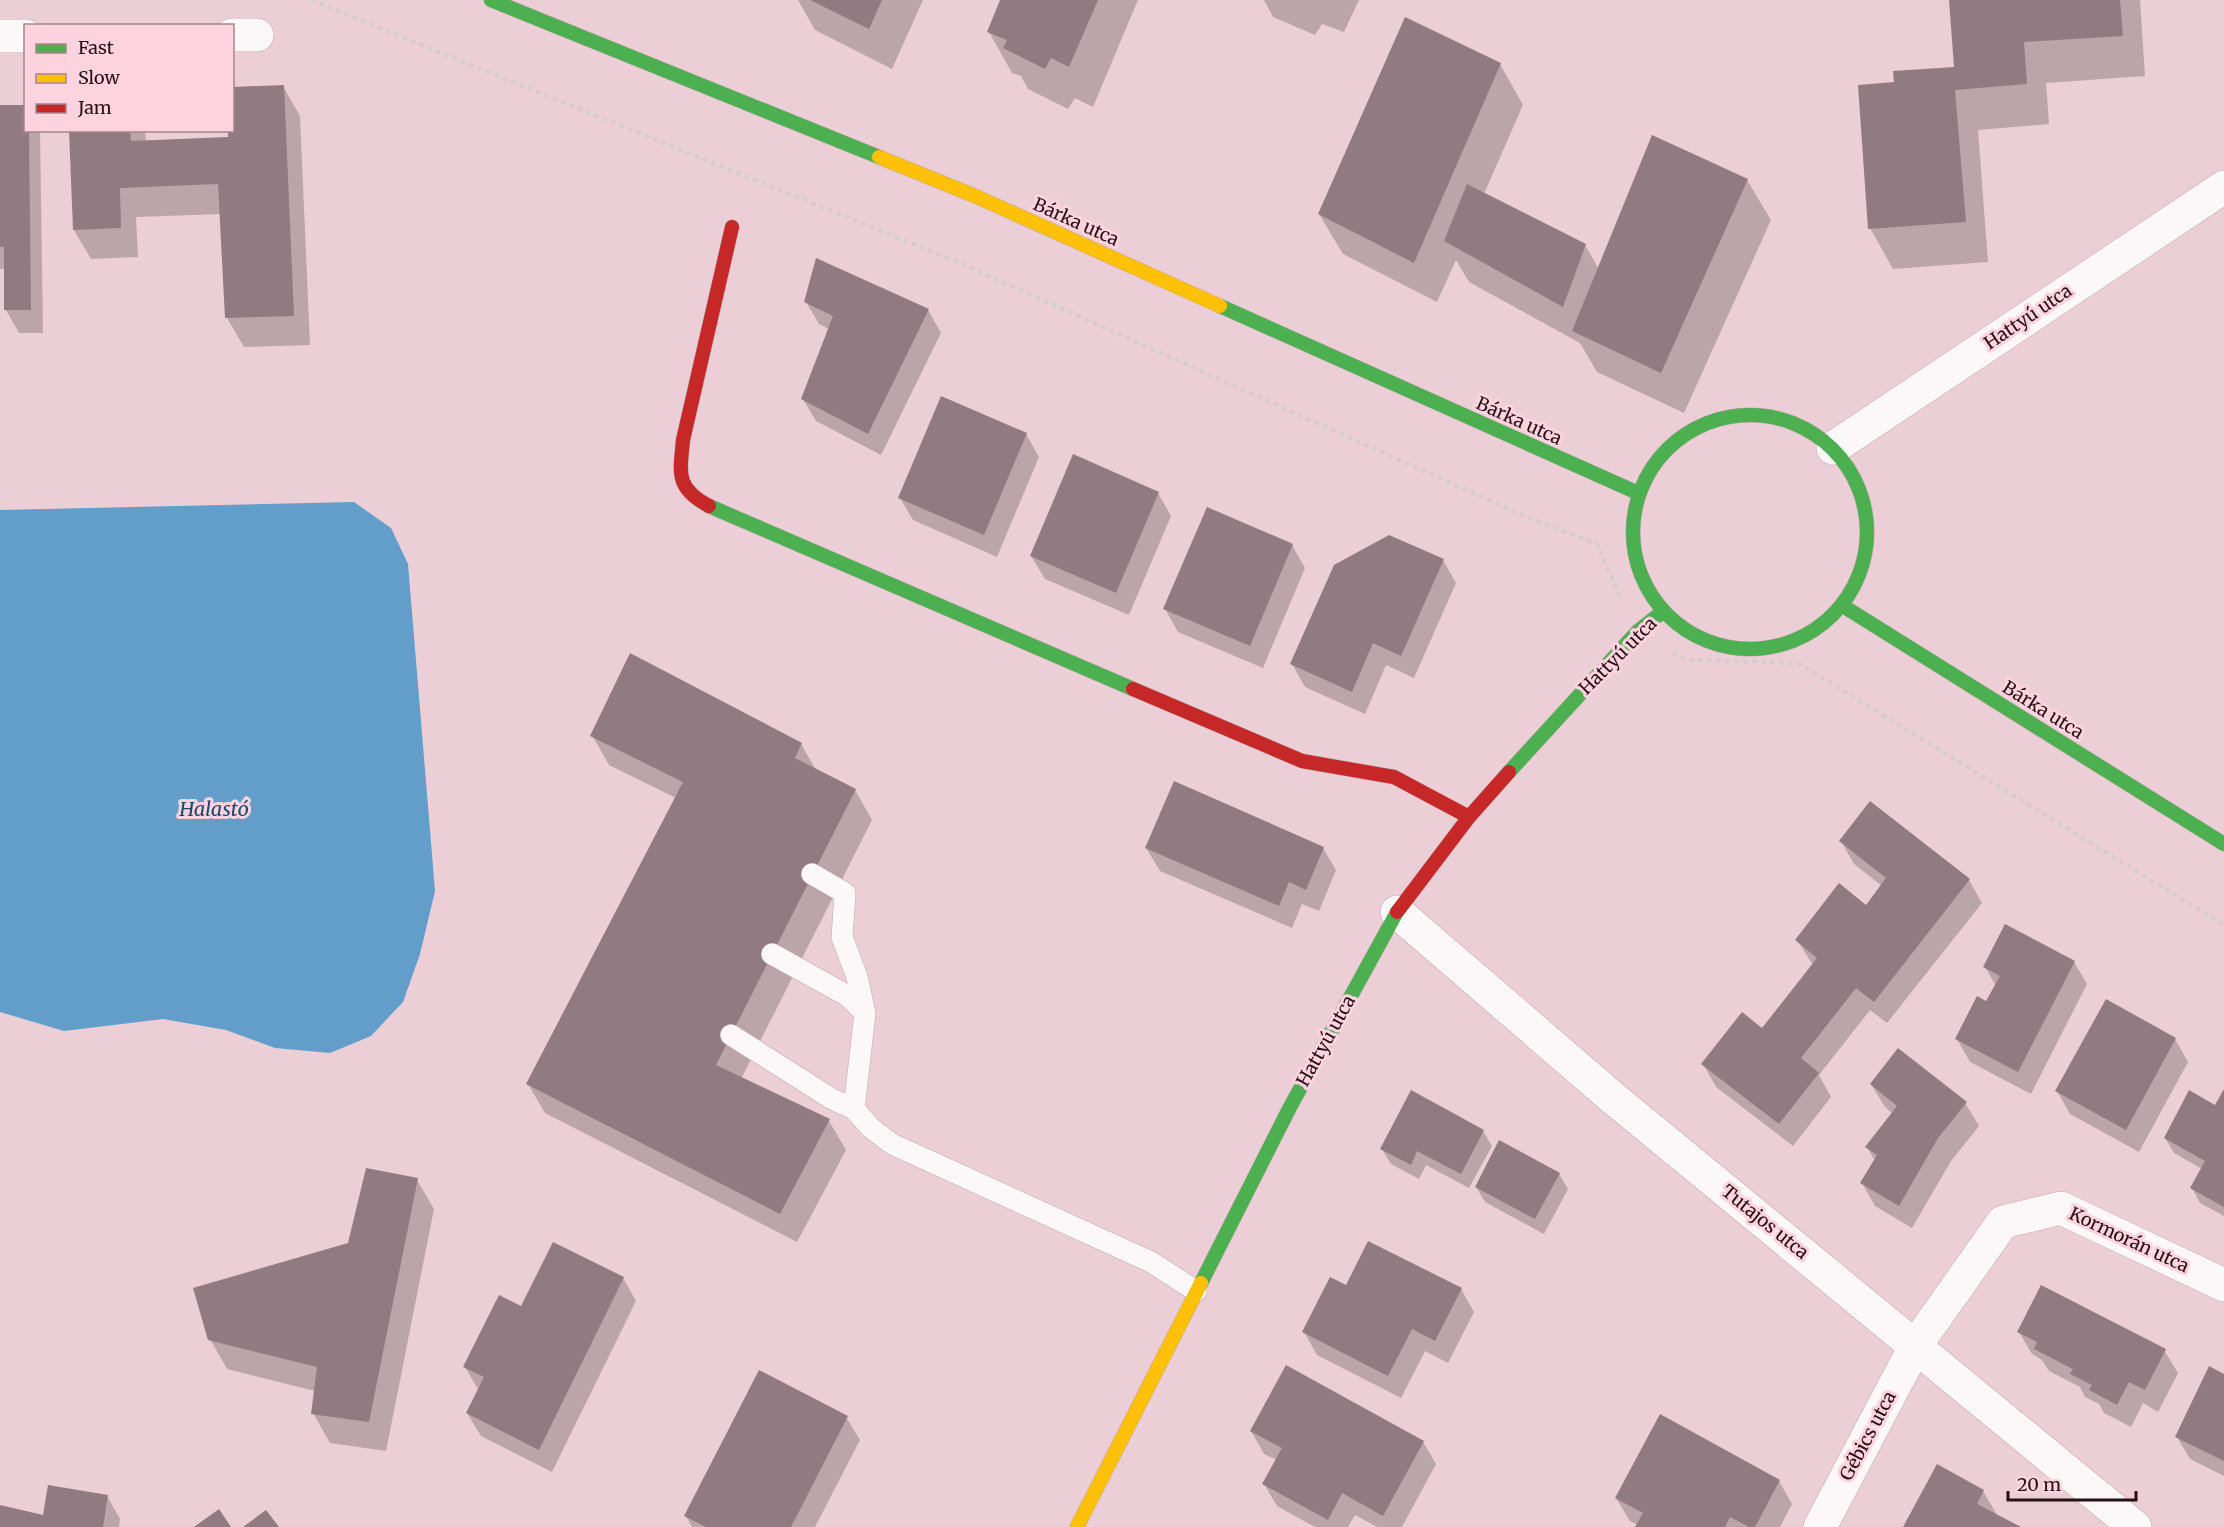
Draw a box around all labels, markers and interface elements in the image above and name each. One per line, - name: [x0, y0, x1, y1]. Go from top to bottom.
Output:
- legend: [24, 24, 234, 132]
- text: Fast: [78, 36, 114, 59]
- text: Slow: [78, 66, 121, 89]
- text: Jam: [77, 96, 112, 119]
- street label: Bárka utca: [1030, 192, 1123, 251]
- street label: Hattyú utca: [1980, 279, 2076, 354]
- street label: Bárka utca: [1473, 391, 1566, 450]
- street label: Hattyú utca: [1574, 612, 1662, 699]
- street label: Bárka utca: [1998, 676, 2089, 744]
- water label: Halastó: [178, 796, 249, 821]
- street label: Hattyú utca: [1291, 991, 1360, 1090]
- street label: Tutajos utca: [1717, 1179, 1814, 1264]
- street label: Kormorán utca: [2066, 1202, 2193, 1277]
- street label: Gébics utca: [1834, 1387, 1901, 1484]
- scale bar: [2008, 1464, 2136, 1502]
- text: 20 m: [2017, 1473, 2061, 1496]

